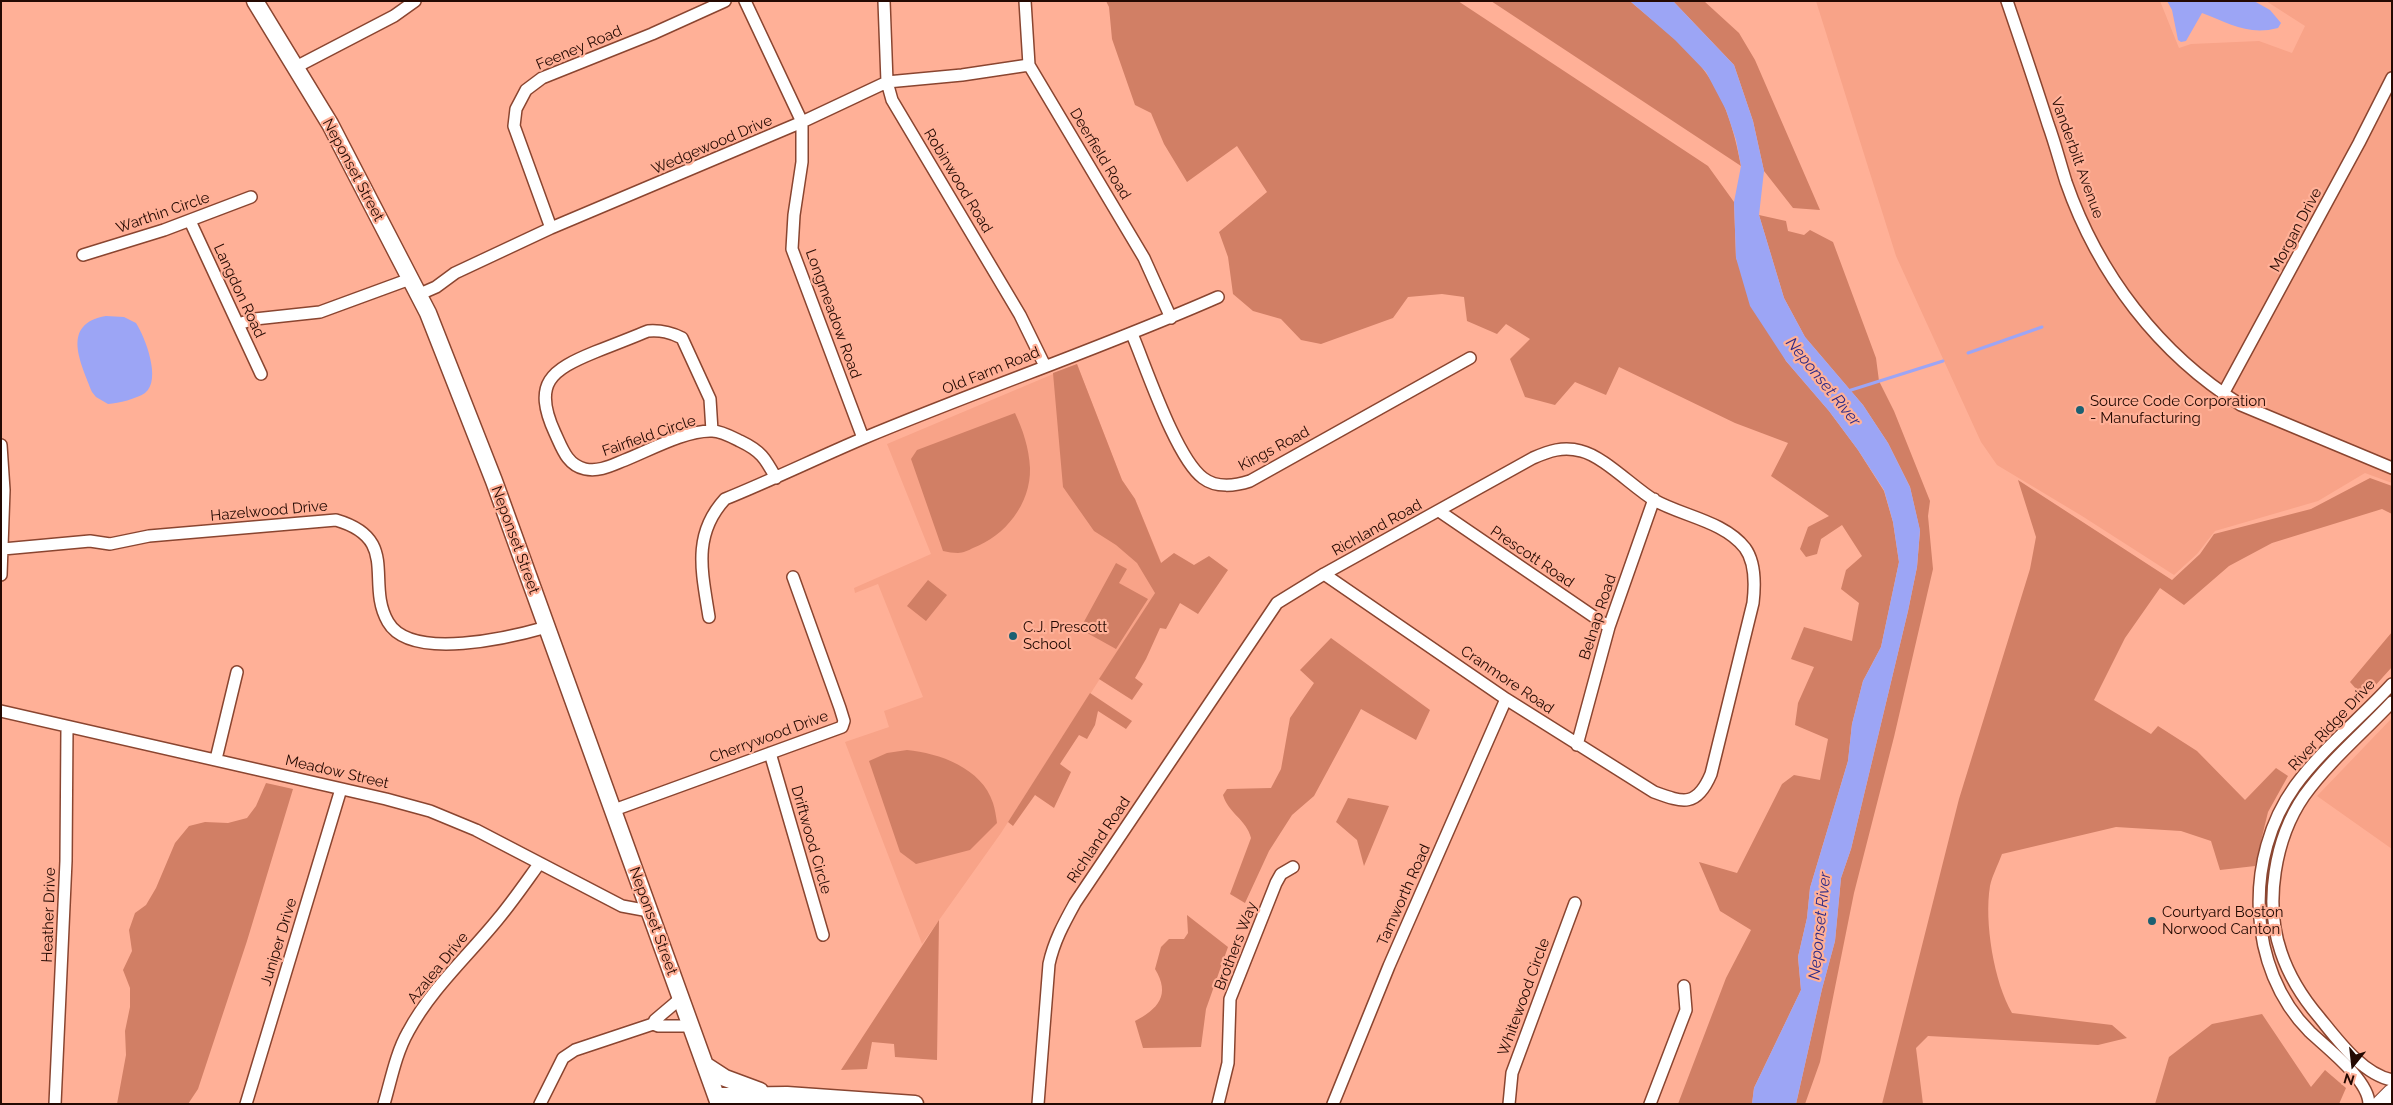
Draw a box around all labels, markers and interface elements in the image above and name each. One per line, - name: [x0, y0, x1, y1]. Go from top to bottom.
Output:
- street label: Feeney Road: [533, 22, 625, 74]
- street label: Vanderbilt Avenue: [2047, 95, 2107, 221]
- street label: Deerfield Road: [1066, 105, 1134, 203]
- street label: Wedgewood Drive: [649, 111, 775, 179]
- street label: Neponset Street: [318, 116, 388, 224]
- street label: Robinwood Road: [920, 126, 996, 236]
- street label: Morgan Drive: [2266, 185, 2326, 275]
- street label: Warthin Circle: [114, 189, 212, 237]
- street label: Langdon Road: [209, 241, 269, 341]
- street label: Longmeadow Road: [801, 247, 865, 381]
- water label: Neponset River: [1782, 334, 1864, 430]
- street label: Old Farm Road: [940, 343, 1042, 399]
- place label: Source Code Corporation - Manufacturing: [2090, 392, 2266, 427]
- marker: Source Code Corporation - Manufacturing: [2074, 404, 2086, 416]
- street label: Fairfield Circle: [600, 412, 698, 460]
- street label: Kings Road: [1235, 423, 1313, 475]
- street label: Neponset Street: [487, 484, 543, 596]
- street label: Richland Road: [1329, 496, 1425, 560]
- street label: Hazelwood Drive: [210, 497, 328, 525]
- street label: Prescott Road: [1487, 522, 1577, 592]
- street label: Belnap Road: [1576, 572, 1620, 662]
- place label: C.J. Prescott School: [1023, 618, 1107, 653]
- marker: C.J. Prescott School: [1007, 630, 1019, 642]
- street label: Cranmore Road: [1457, 642, 1557, 718]
- street label: River Ridge Drive: [2285, 675, 2379, 775]
- street label: Cherrywood Drive: [707, 707, 831, 767]
- street label: Meadow Street: [284, 751, 390, 793]
- street label: Driftwood Circle: [787, 784, 835, 896]
- street label: Richland Road: [1064, 793, 1134, 887]
- street label: Tamworth Road: [1374, 842, 1434, 948]
- street label: Neponset Street: [625, 865, 681, 977]
- street label: Heather Drive: [38, 867, 60, 963]
- water label: Neponset River: [1805, 871, 1835, 981]
- street label: Juniper Drive: [257, 896, 301, 988]
- street label: Brothers Way: [1211, 899, 1261, 993]
- place label: Courtyard Boston Norwood Canton: [2162, 903, 2283, 938]
- marker: Courtyard Boston Norwood Canton: [2146, 915, 2158, 927]
- street label: Azalea Drive: [404, 929, 472, 1007]
- street label: Whitewood Circle: [1494, 936, 1554, 1058]
- north arrow: [2328, 1040, 2378, 1090]
- text: N: [2342, 1070, 2356, 1089]

